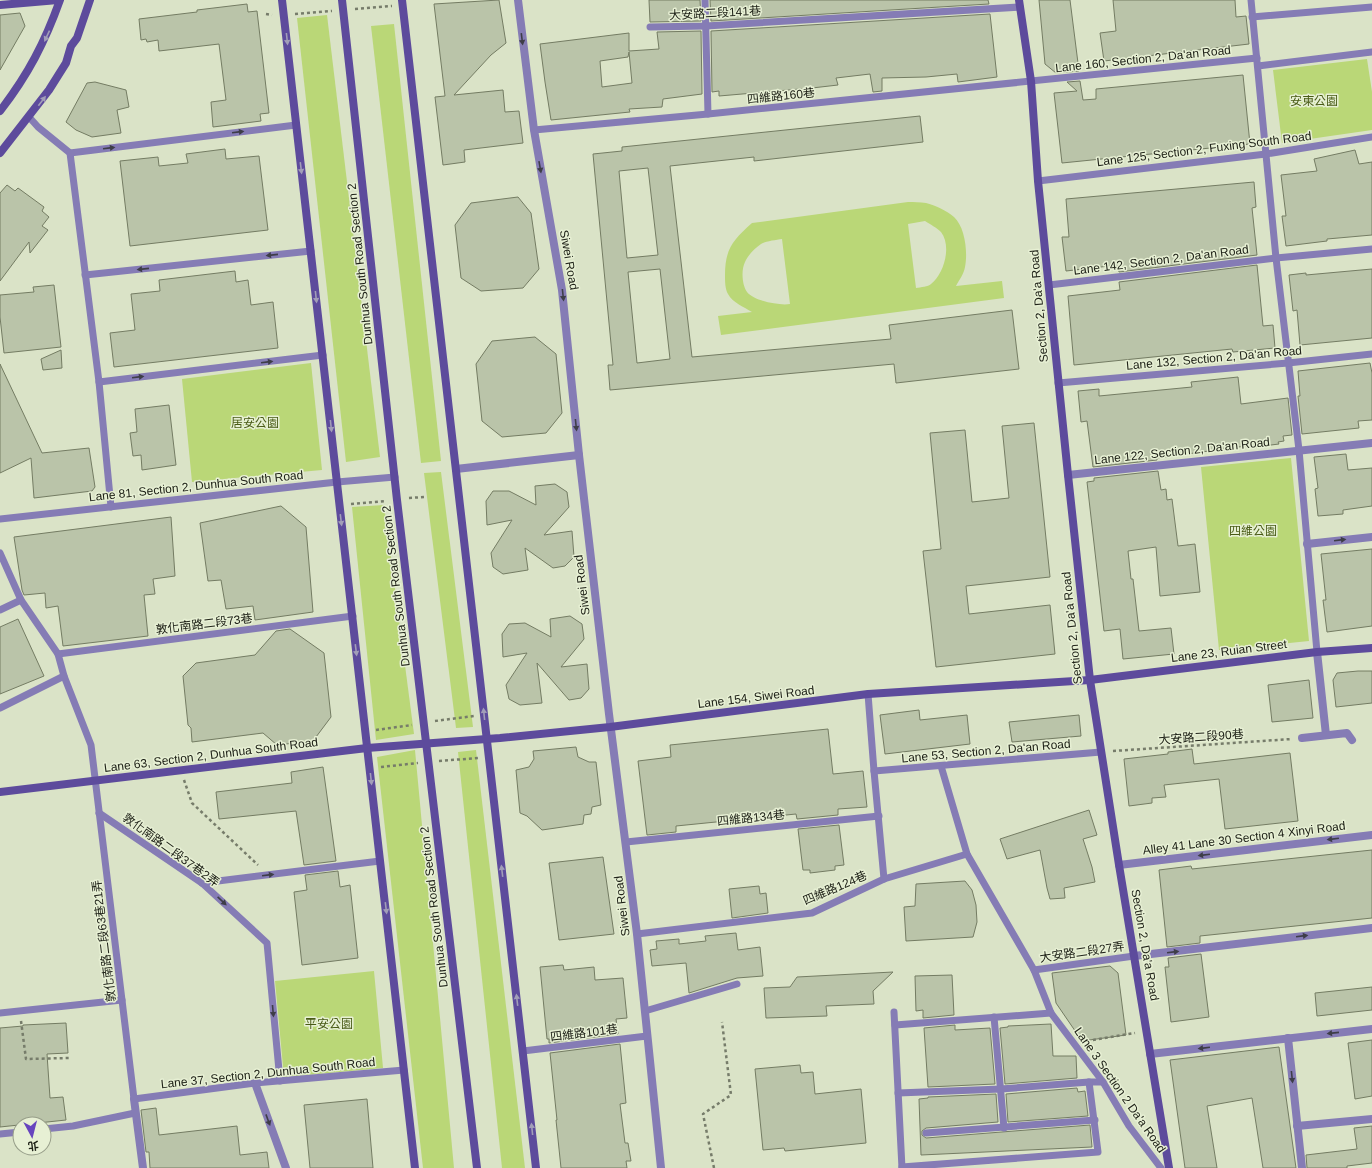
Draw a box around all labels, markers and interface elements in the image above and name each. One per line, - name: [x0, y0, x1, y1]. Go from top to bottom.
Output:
- street label: 大安路二段141巷: [669, 4, 761, 22]
- one-way arrow: [43, 31, 50, 42]
- one-way arrow: [283, 33, 290, 45]
- one-way arrow: [519, 33, 525, 45]
- street label: Lane 160, Section 2, Da'an Road: [1055, 43, 1231, 75]
- street label: 四維路160巷: [746, 85, 816, 107]
- park label: 安東公園: [1290, 94, 1338, 108]
- one-way arrow: [37, 95, 46, 106]
- one-way arrow: [232, 129, 244, 135]
- street label: Lane 125, Section 2, Fuxing South Road: [1096, 129, 1312, 169]
- one-way arrow: [103, 145, 115, 151]
- one-way arrow: [538, 161, 544, 174]
- one-way arrow: [298, 162, 305, 174]
- street label: Dunhua South Road Section 2: [345, 182, 375, 345]
- street label: Siwei Road: [557, 229, 581, 291]
- street label: Lane 142, Section 2, Da'an Road: [1073, 242, 1249, 278]
- street label: Section 2, Da'a Road: [1027, 249, 1051, 363]
- one-way arrow: [266, 252, 278, 258]
- one-way arrow: [137, 266, 149, 272]
- one-way arrow: [559, 289, 566, 302]
- one-way arrow: [313, 291, 319, 303]
- street label: Lane 132, Section 2, Da'an Road: [1126, 343, 1302, 373]
- one-way arrow: [261, 359, 273, 365]
- one-way arrow: [132, 374, 144, 380]
- park label: 居安公園: [231, 416, 279, 430]
- one-way arrow: [572, 419, 579, 431]
- one-way arrow: [328, 420, 334, 432]
- street label: Lane 122, Section 2, Da'an Road: [1094, 435, 1270, 467]
- street label: Lane 81, Section 2, Dunhua South Road: [88, 468, 304, 504]
- street label: Dunhua South Road Section 2: [379, 504, 413, 667]
- one-way arrow: [338, 514, 344, 527]
- park label: 四維公園: [1229, 524, 1277, 538]
- one-way arrow: [1334, 537, 1346, 544]
- street label: Siwei Road: [571, 554, 593, 616]
- street label: Section 2, Da'a Road: [1059, 571, 1085, 685]
- street label: 敦化南路二段73巷: [155, 611, 253, 637]
- street label: Lane 23, Ruian Street: [1170, 637, 1288, 665]
- one-way arrow: [353, 643, 360, 656]
- street label: Lane 154, Siwei Road: [697, 683, 815, 711]
- one-way arrow: [481, 708, 487, 720]
- street label: 大安路二段90巷: [1158, 727, 1244, 747]
- street label: Lane 63, Section 2, Dunhua South Road: [103, 735, 319, 775]
- street label: Lane 53, Section 2, Da'an Road: [901, 737, 1071, 765]
- one-way arrow: [368, 773, 374, 785]
- street label: 四維路134巷: [716, 807, 786, 829]
- street label: 敦化南路二段37巷2弄: [120, 810, 222, 890]
- street label: Alley 41 Lane 30 Section 4 Xinyi Road: [1142, 819, 1346, 857]
- street label: Dunhua South Road Section 2: [417, 825, 451, 988]
- one-way arrow: [1327, 836, 1339, 842]
- one-way arrow: [1198, 852, 1210, 858]
- one-way arrow: [499, 865, 505, 877]
- street label: 四維路124巷: [801, 868, 869, 908]
- one-way arrow: [262, 872, 274, 878]
- street label: Siwei Road: [611, 875, 633, 937]
- street label: 敦化南路二段63巷21弄: [90, 879, 118, 1003]
- street label: Section 2, Da'a Road: [1128, 888, 1162, 1002]
- one-way arrow: [217, 897, 227, 906]
- one-way arrow: [383, 902, 389, 914]
- one-way arrow: [1296, 933, 1308, 939]
- street label: 大安路二段27弄: [1039, 939, 1125, 965]
- one-way arrow: [1167, 949, 1179, 955]
- one-way arrow: [514, 994, 520, 1006]
- one-way arrow: [270, 1005, 277, 1017]
- park label: 平安公園: [305, 1017, 353, 1031]
- street label: 四維路101巷: [549, 1022, 619, 1044]
- street label: Lane 3 Section 2 Da'a Road: [1071, 1025, 1169, 1155]
- one-way arrow: [1327, 1030, 1339, 1036]
- one-way arrow: [1198, 1045, 1210, 1051]
- street label: Lane 37, Section 2, Dunhua South Road: [160, 1055, 376, 1091]
- one-way arrow: [1289, 1071, 1295, 1083]
- one-way arrow: [265, 1114, 271, 1126]
- north arrow: [12, 1116, 52, 1156]
- one-way arrow: [528, 1123, 535, 1135]
- text: 北: [27, 1139, 39, 1153]

